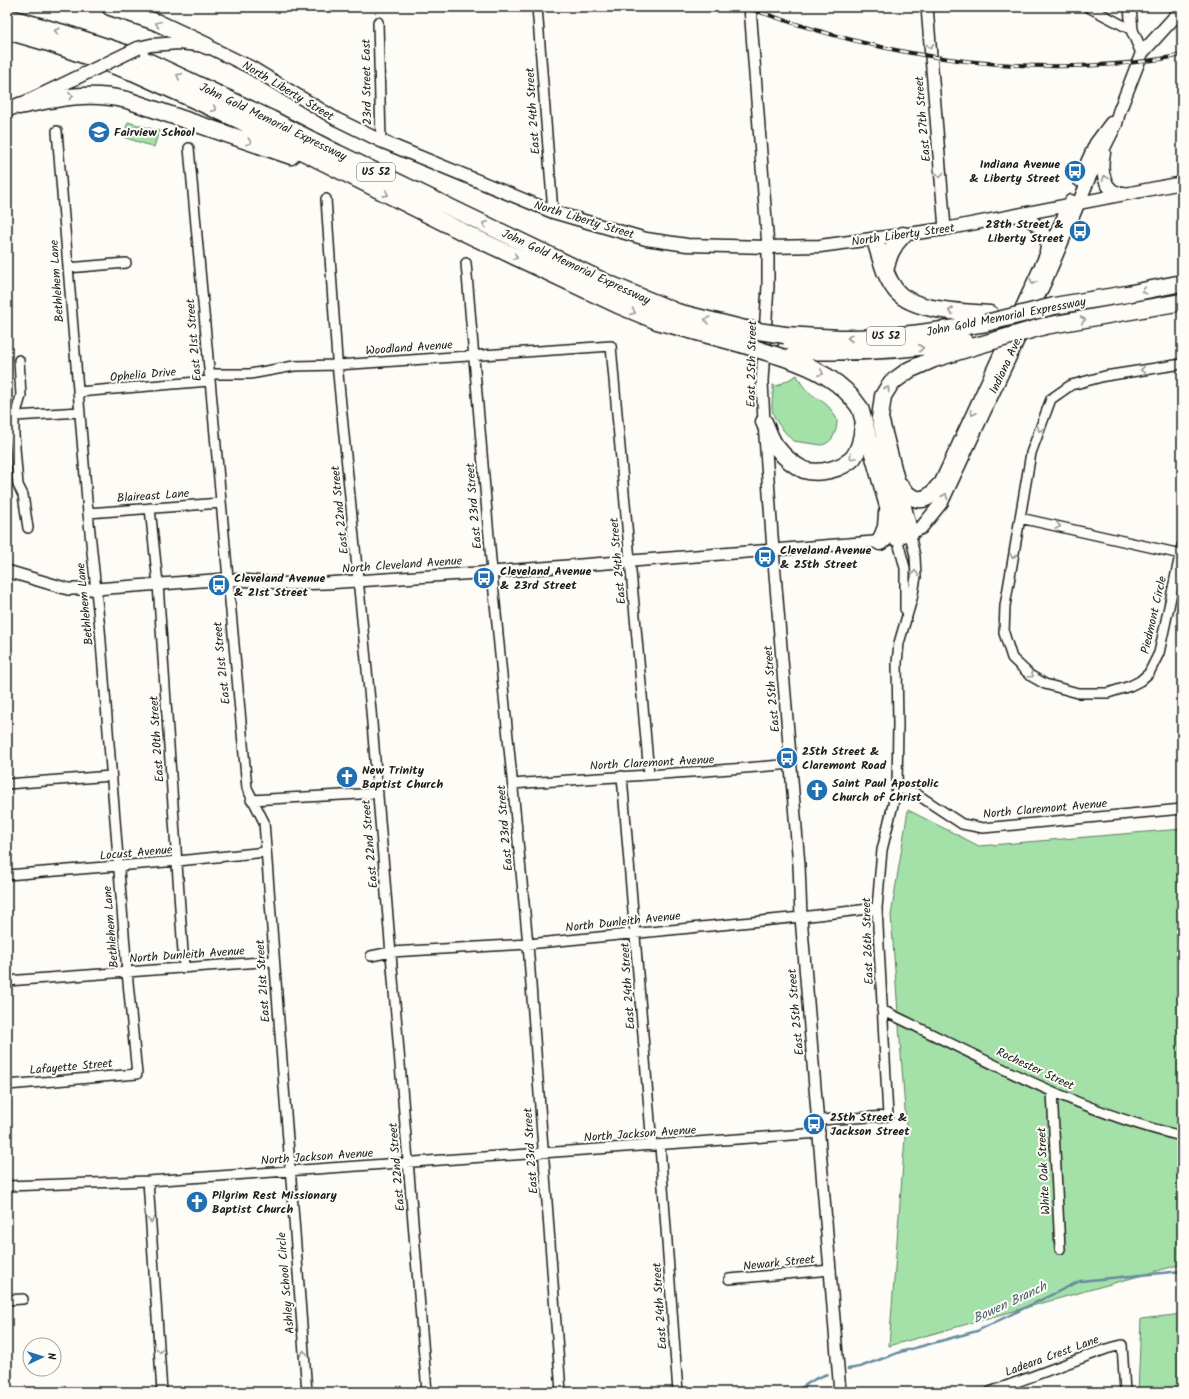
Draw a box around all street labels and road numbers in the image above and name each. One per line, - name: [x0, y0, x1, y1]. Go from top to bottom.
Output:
- street label: 23rd Street East: [357, 38, 377, 125]
- street label: North Liberty Street: [239, 56, 338, 126]
- street label: East 24th Street: [520, 67, 546, 155]
- street label: East 27th Street: [910, 75, 936, 163]
- street label: John Gold Memorial Expressway: [196, 78, 350, 166]
- road number: US 52: [357, 163, 395, 181]
- street label: North Liberty Street: [531, 196, 637, 244]
- street label: North Liberty Street: [850, 218, 956, 252]
- street label: John Gold Memorial Expressway: [499, 224, 654, 310]
- street label: Bethlehem Lane: [45, 239, 69, 323]
- street label: John Gold Memorial Expressway: [925, 292, 1088, 342]
- street label: East 21st Street: [181, 298, 207, 382]
- street label: East 25th Street: [742, 320, 762, 408]
- road number: US 52: [867, 327, 905, 345]
- street label: Indiana Ave.: [984, 333, 1028, 397]
- street label: Woodland Avenue: [365, 335, 454, 361]
- street label: Ophelia Drive: [109, 363, 177, 387]
- street label: East 23rd Street: [461, 462, 487, 550]
- street label: East 22nd Street: [326, 465, 354, 555]
- street label: Blaireast Lane: [116, 484, 190, 508]
- street label: East 24th Street: [605, 516, 631, 605]
- street label: North Cleveland Avenue: [341, 551, 463, 579]
- street label: Bethlehem Lane: [71, 561, 99, 646]
- street label: Piedmont Circle: [1136, 574, 1172, 656]
- street label: East 21st Street: [208, 620, 236, 705]
- street label: East 25th Street: [759, 645, 785, 733]
- street label: East 20th Street: [144, 695, 169, 783]
- street label: North Claremont Avenue: [589, 750, 715, 776]
- street label: East 23rd Street: [492, 784, 518, 872]
- street label: North Claremont Avenue: [982, 794, 1109, 824]
- street label: East 22nd Street: [357, 799, 383, 889]
- street label: Locust Avenue: [99, 840, 174, 866]
- street label: Bethlehem Lane: [98, 884, 124, 969]
- street label: East 26th Street: [857, 897, 879, 985]
- street label: North Dunleith Avenue: [564, 906, 682, 937]
- street label: East 21st Street: [251, 939, 275, 1023]
- street label: North Dunleith Avenue: [129, 941, 246, 969]
- street label: East 24th Street: [615, 942, 641, 1030]
- street label: East 25th Street: [783, 968, 809, 1056]
- street label: Rochester Street: [993, 1043, 1077, 1096]
- street label: Lafayette Street: [29, 1054, 114, 1080]
- street label: East 23rd Street: [518, 1107, 543, 1195]
- street label: North Jackson Avenue: [583, 1121, 697, 1147]
- street label: East 22nd Street: [384, 1122, 410, 1212]
- street label: White Oak Street: [1032, 1127, 1056, 1215]
- street label: North Jackson Avenue: [260, 1144, 374, 1170]
- street label: Ashley School Circle: [272, 1231, 300, 1335]
- street label: Newark Street: [742, 1250, 816, 1276]
- street label: East 24th Street: [647, 1262, 673, 1350]
- street label: Ladeara Crest Lane: [1002, 1330, 1102, 1382]

